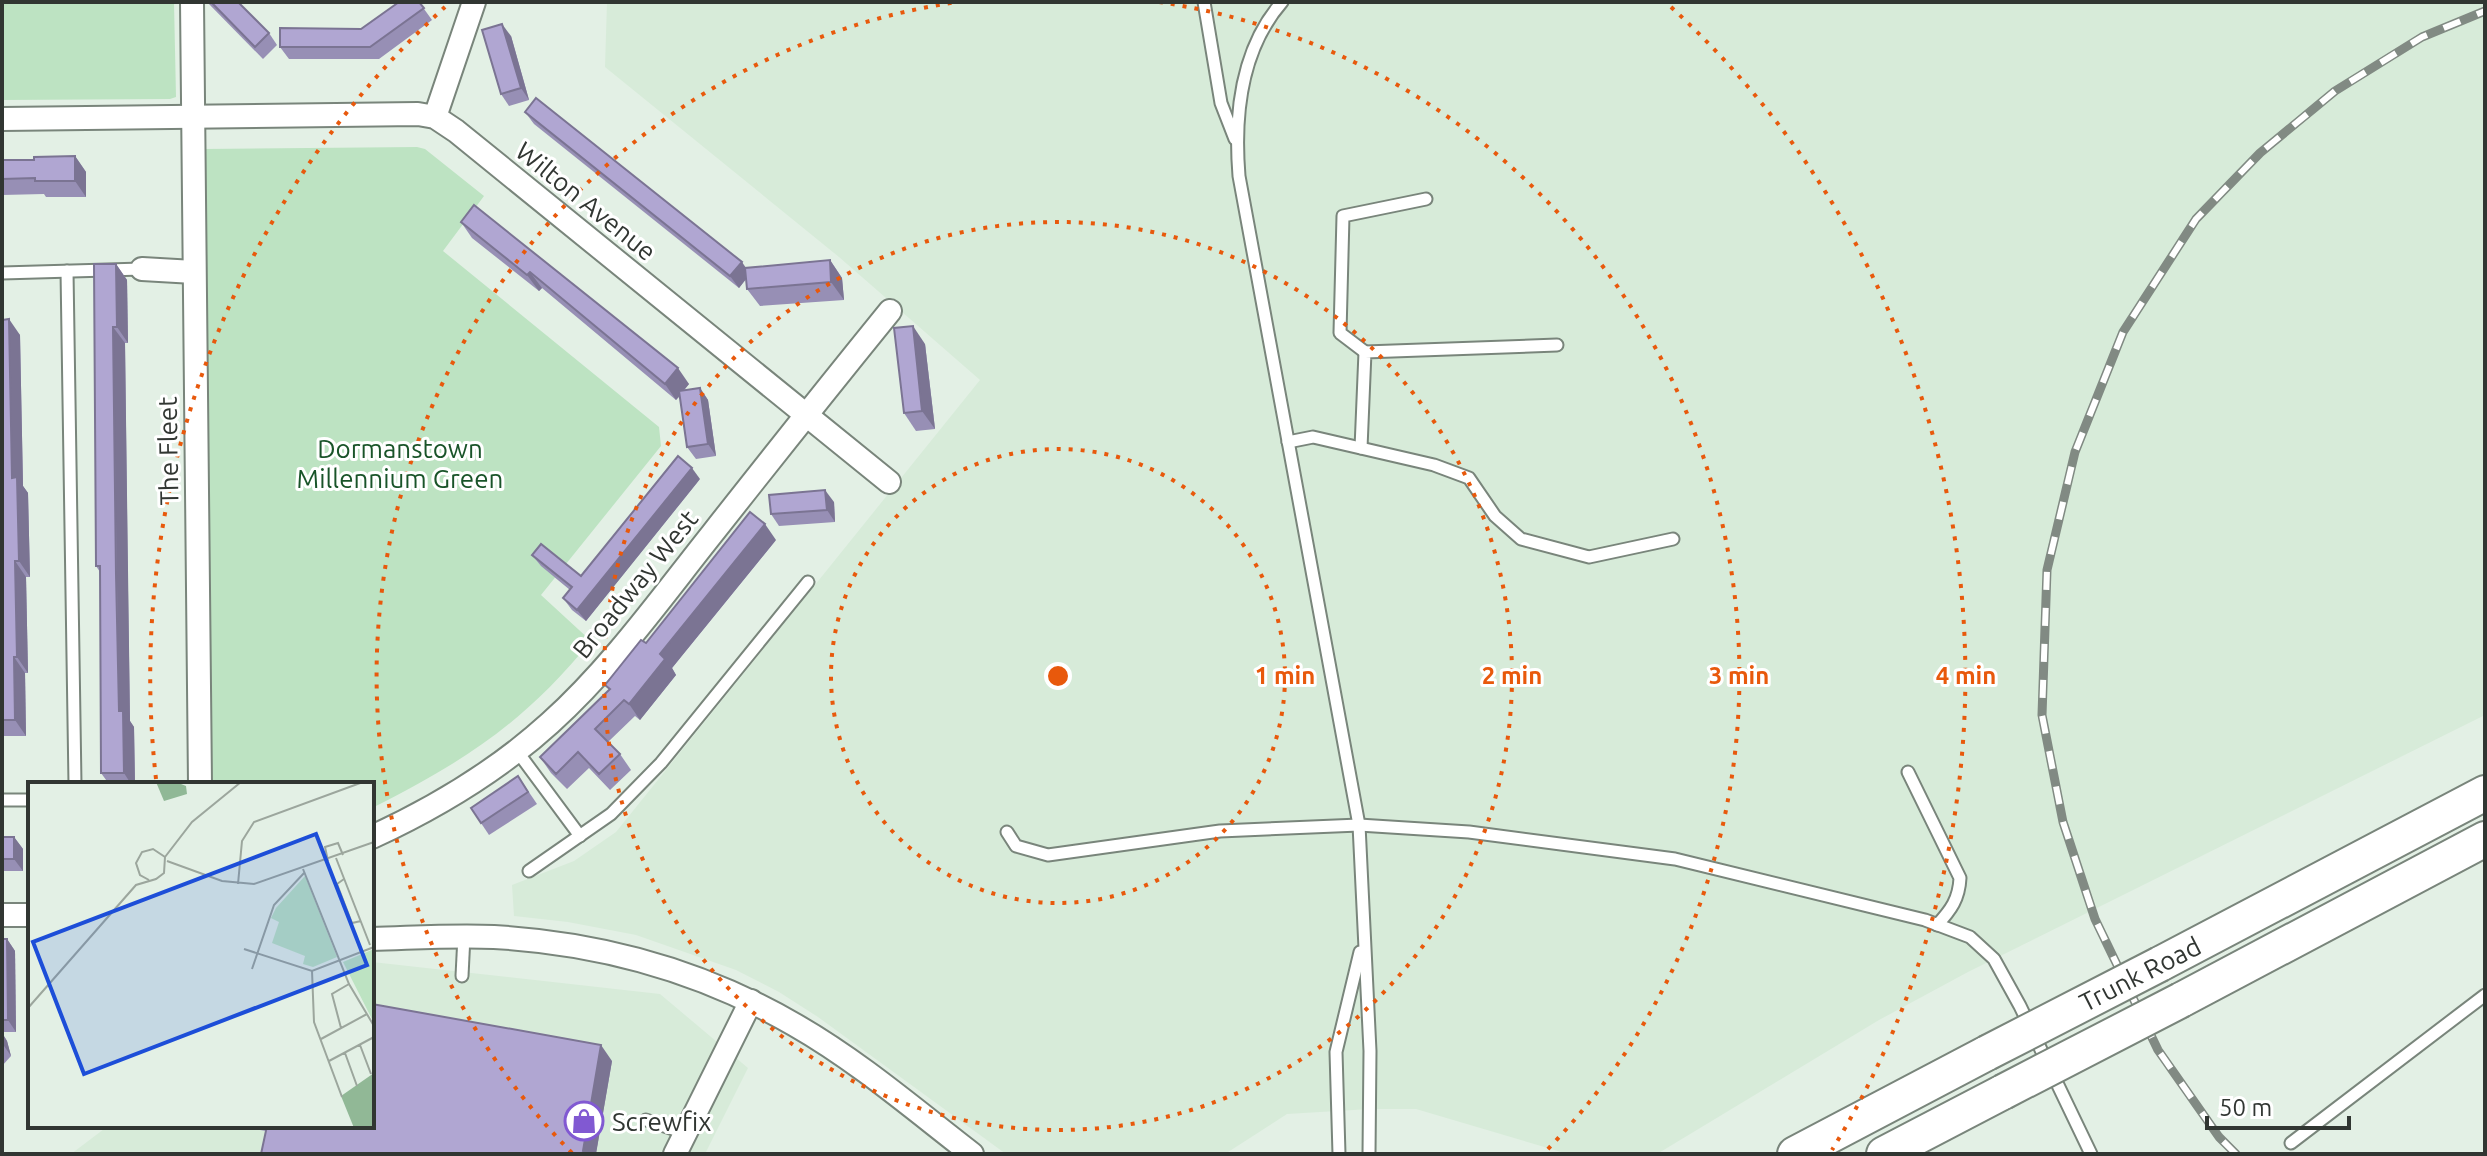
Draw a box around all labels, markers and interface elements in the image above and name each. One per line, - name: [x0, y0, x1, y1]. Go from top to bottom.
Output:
- street label: Wilton Avenue: [510, 136, 662, 266]
- street label: The Fleet: [153, 396, 183, 506]
- park label: Dormanstown Millennium Green: [297, 434, 503, 493]
- street label: Broadway West: [567, 504, 703, 664]
- centre of rings: [1044, 662, 1072, 690]
- text: 1 min: [1255, 662, 1315, 689]
- text: 2 min: [1482, 662, 1542, 689]
- text: 3 min: [1709, 662, 1769, 689]
- text: 4 min: [1936, 662, 1996, 689]
- inset map: [28, 782, 374, 1128]
- street label: Trunk Road: [2075, 931, 2205, 1017]
- scale bar: [2207, 1080, 2349, 1130]
- text: 50 m: [2219, 1094, 2272, 1121]
- shop icon: Screwfix: [563, 1100, 605, 1142]
- place label: Screwfix: [612, 1107, 711, 1136]

